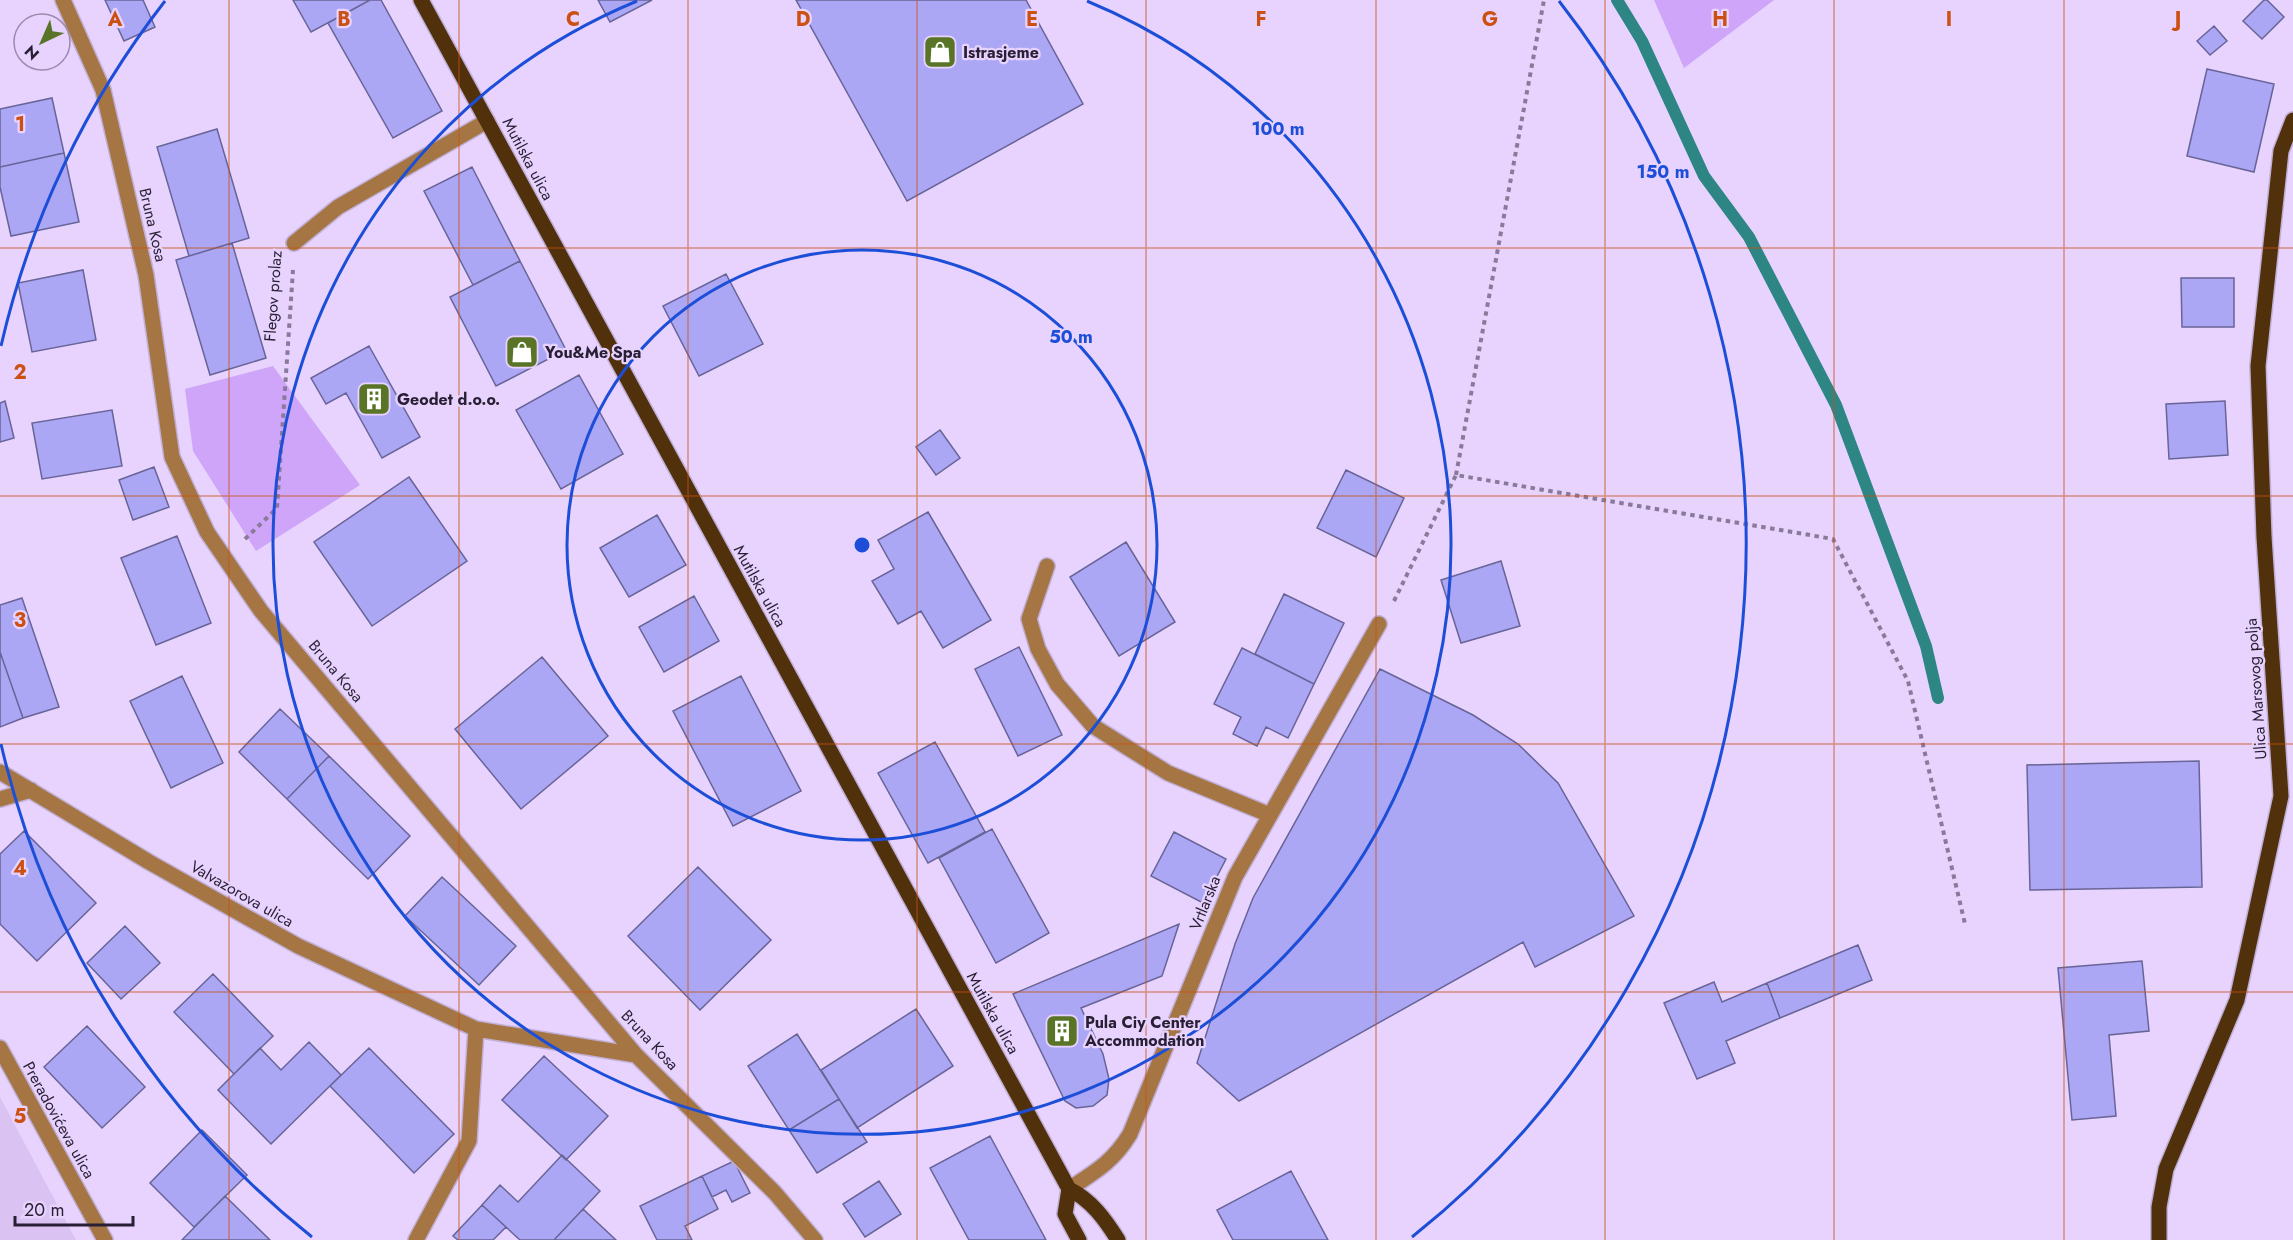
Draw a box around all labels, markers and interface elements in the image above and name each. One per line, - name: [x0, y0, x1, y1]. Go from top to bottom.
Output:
- text: A: [107, 5, 123, 34]
- text: B: [337, 5, 351, 34]
- text: C: [566, 5, 580, 34]
- text: D: [796, 5, 810, 34]
- text: E: [1026, 5, 1038, 34]
- text: F: [1255, 5, 1267, 34]
- text: G: [1482, 5, 1498, 34]
- text: H: [1712, 5, 1728, 34]
- text: I: [1946, 5, 1952, 34]
- text: J: [2171, 5, 2181, 34]
- north arrow: [12, 12, 72, 72]
- shop icon: Istrasjeme: [922, 34, 958, 70]
- text: N: [19, 40, 44, 65]
- place label: Istrasjeme: [963, 41, 1039, 64]
- text: 1: [15, 110, 25, 139]
- street label: Mutilska ulica: [497, 114, 559, 204]
- text: 100 m: [1251, 116, 1305, 142]
- text: 150 m: [1637, 159, 1689, 185]
- street label: Bruna Kosa: [133, 186, 173, 264]
- street label: Flegov prolaz: [258, 249, 288, 342]
- text: 50 m: [1049, 324, 1093, 350]
- shop icon: You&Me Spa: [504, 334, 540, 370]
- place label: You&Me Spa: [544, 341, 641, 364]
- text: 2: [13, 358, 27, 387]
- building icon: Geodet d.o.o.: [356, 381, 392, 417]
- place label: Geodet d.o.o.: [397, 388, 500, 411]
- centre of rings: [852, 535, 872, 555]
- street label: Mutilska ulica: [728, 541, 792, 631]
- text: 3: [14, 606, 26, 635]
- street label: Ulica Marsovog polja: [2240, 617, 2272, 761]
- street label: Bruna Kosa: [303, 635, 369, 707]
- text: 4: [13, 854, 27, 883]
- street label: Valvazorova ulica: [186, 855, 298, 933]
- street label: Vrtlarska: [1184, 872, 1226, 934]
- street label: Mutilska ulica: [961, 968, 1025, 1058]
- street label: Bruna Kosa: [616, 1005, 684, 1075]
- place label: Pula Ciy Center Accommodation: [1084, 1011, 1204, 1052]
- building icon: Pula Ciy Center Accommodation: [1044, 1013, 1080, 1049]
- street label: Preradovićeva ulica: [17, 1057, 101, 1183]
- text: 5: [14, 1102, 27, 1131]
- scale bar: [15, 1189, 134, 1227]
- text: 20 m: [24, 1197, 64, 1223]

